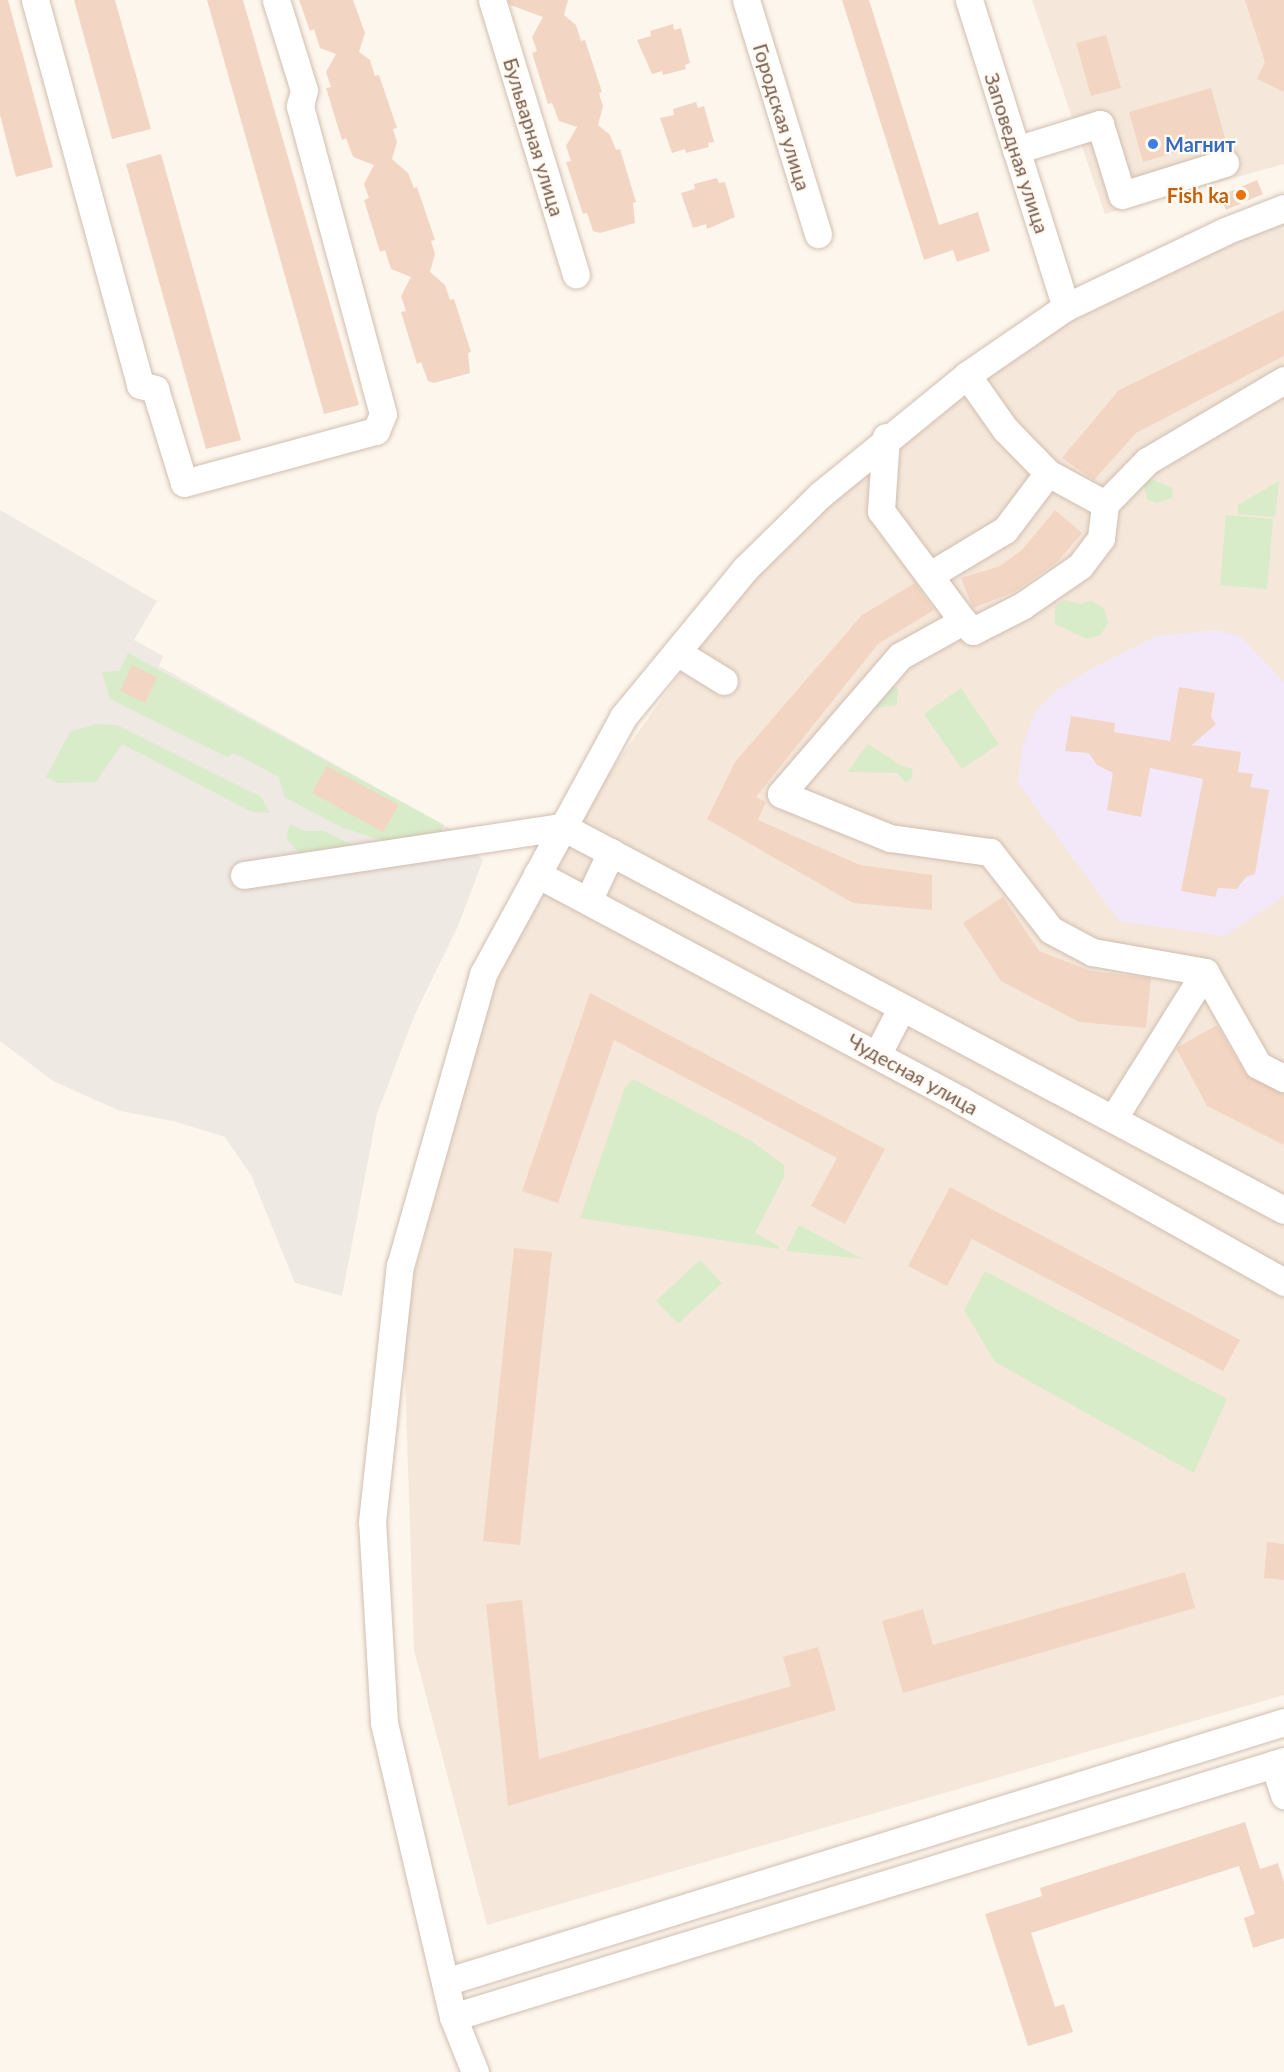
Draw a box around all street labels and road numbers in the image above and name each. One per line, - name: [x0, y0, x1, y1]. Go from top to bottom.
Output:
- street label: Городская улица: [748, 41, 816, 193]
- street label: Бульварная улица: [498, 55, 570, 219]
- street label: Заповедная улица: [980, 70, 1054, 236]
- street label: Чудесная улица: [844, 1028, 982, 1120]

